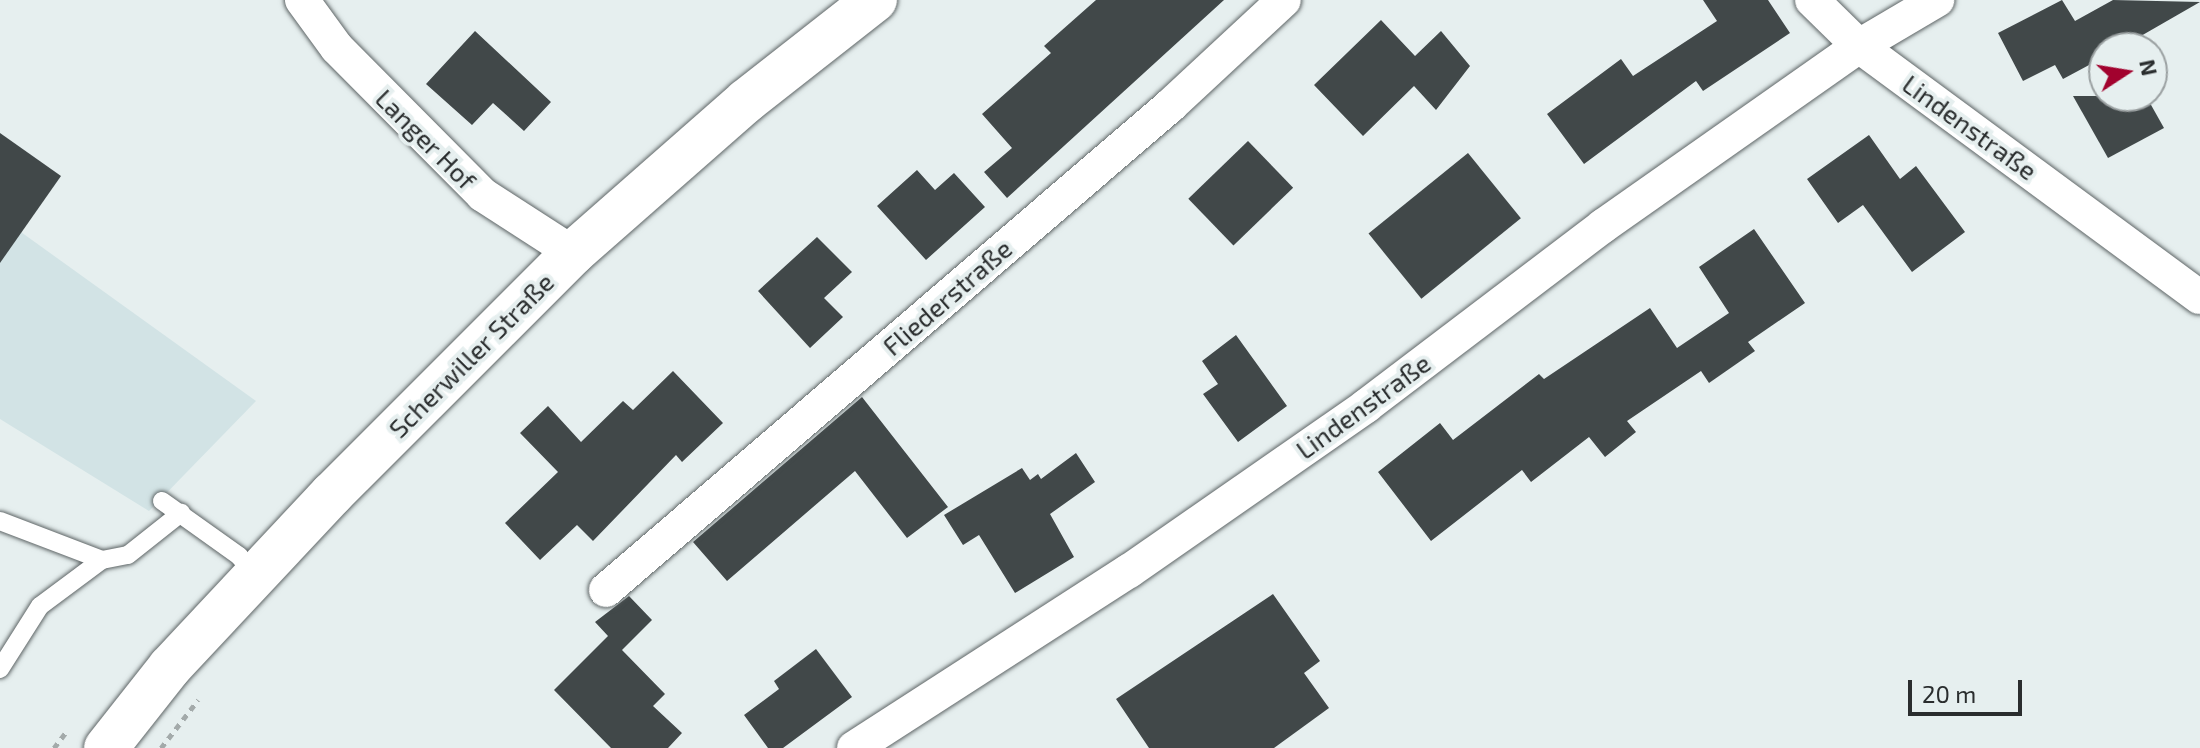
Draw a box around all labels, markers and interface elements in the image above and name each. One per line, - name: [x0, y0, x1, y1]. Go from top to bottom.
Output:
- north arrow: [2088, 32, 2168, 112]
- text: N: [2135, 57, 2164, 78]
- street label: Lindenstraße: [1897, 68, 2043, 186]
- street label: Langer Hof: [369, 82, 483, 196]
- street label: Fliederstraße: [876, 232, 1018, 362]
- street label: Scherwiller Straße: [382, 266, 560, 444]
- street label: Lindenstraße: [1290, 347, 1436, 465]
- scale bar: [1912, 664, 2026, 714]
- text: 20 m: [1922, 679, 1976, 708]

